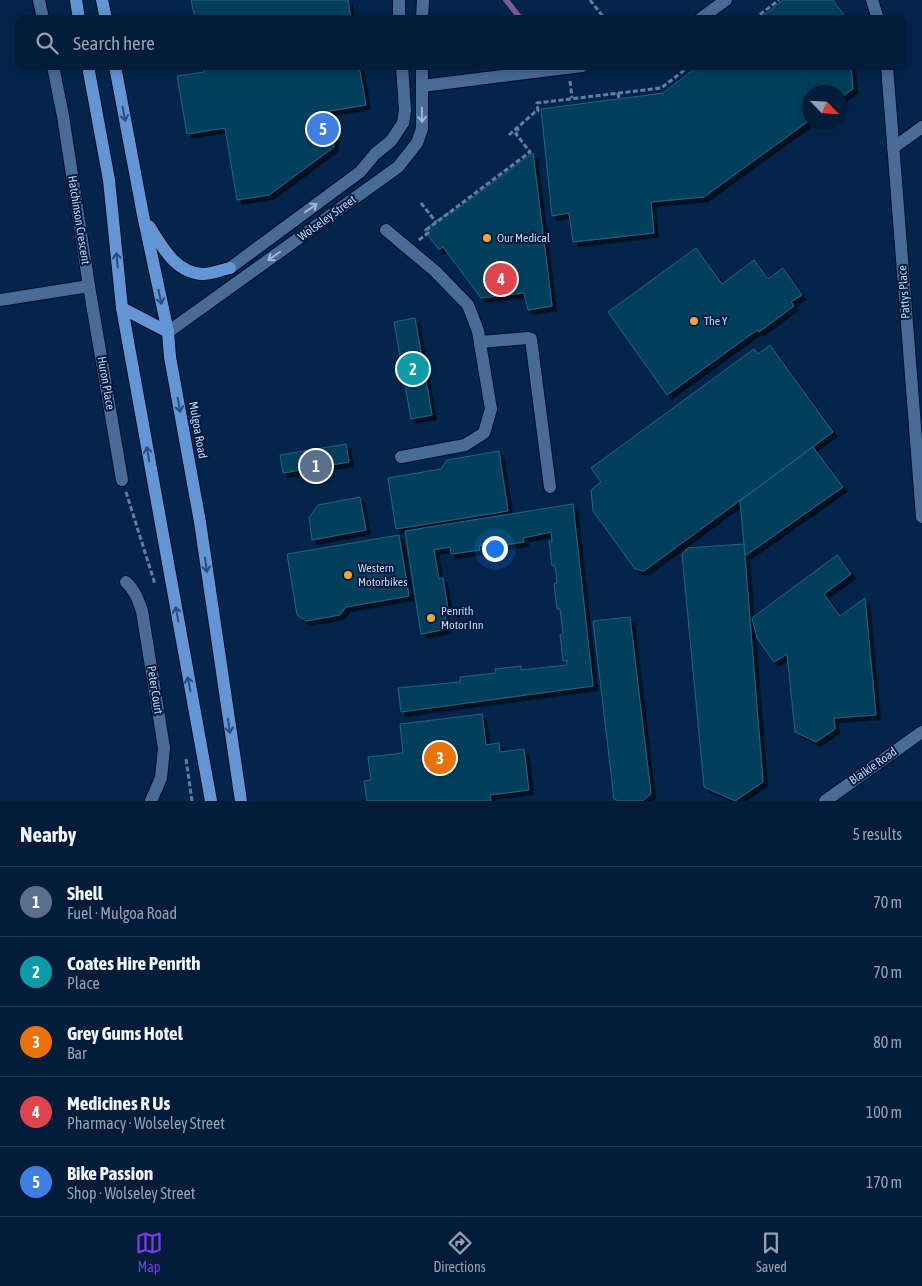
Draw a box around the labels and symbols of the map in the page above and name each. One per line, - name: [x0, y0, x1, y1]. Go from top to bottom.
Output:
- north arrow: [802, 85, 847, 130]
- one-way arrow: [119, 106, 129, 122]
- one-way arrow: [417, 106, 427, 123]
- pin: 5: [307, 110, 339, 148]
- street label: Hatchinson Crescent: [65, 175, 93, 266]
- street label: Wolseley Street: [295, 192, 359, 244]
- one-way arrow: [304, 203, 318, 213]
- place label: Our Medical: [497, 231, 551, 245]
- marker: Our Medical: [481, 232, 493, 244]
- one-way arrow: [267, 251, 281, 261]
- one-way arrow: [112, 252, 122, 268]
- pin: 4: [485, 260, 517, 298]
- street label: Pattys Place: [895, 265, 913, 319]
- one-way arrow: [156, 288, 166, 304]
- place label: The Y: [704, 314, 728, 328]
- marker: The Y: [688, 315, 700, 327]
- pin: 2: [397, 350, 429, 388]
- street label: Huron Place: [94, 355, 118, 411]
- one-way arrow: [175, 396, 185, 412]
- street label: Mulgoa Road: [186, 400, 210, 460]
- one-way arrow: [143, 447, 153, 463]
- pin: 1: [300, 447, 332, 485]
- your location: [482, 536, 508, 562]
- one-way arrow: [201, 557, 211, 573]
- place label: Western Motorbikes: [358, 561, 407, 589]
- marker: Western Motorbikes: [342, 569, 354, 581]
- place label: Penrith Motor Inn: [441, 604, 484, 632]
- one-way arrow: [171, 607, 181, 623]
- marker: Penrith Motor Inn: [425, 612, 437, 624]
- street label: Peter Court: [144, 665, 166, 716]
- one-way arrow: [184, 677, 194, 693]
- one-way arrow: [225, 718, 235, 734]
- pin: 3: [424, 739, 456, 777]
- street label: Blaikie Road: [847, 745, 899, 787]

